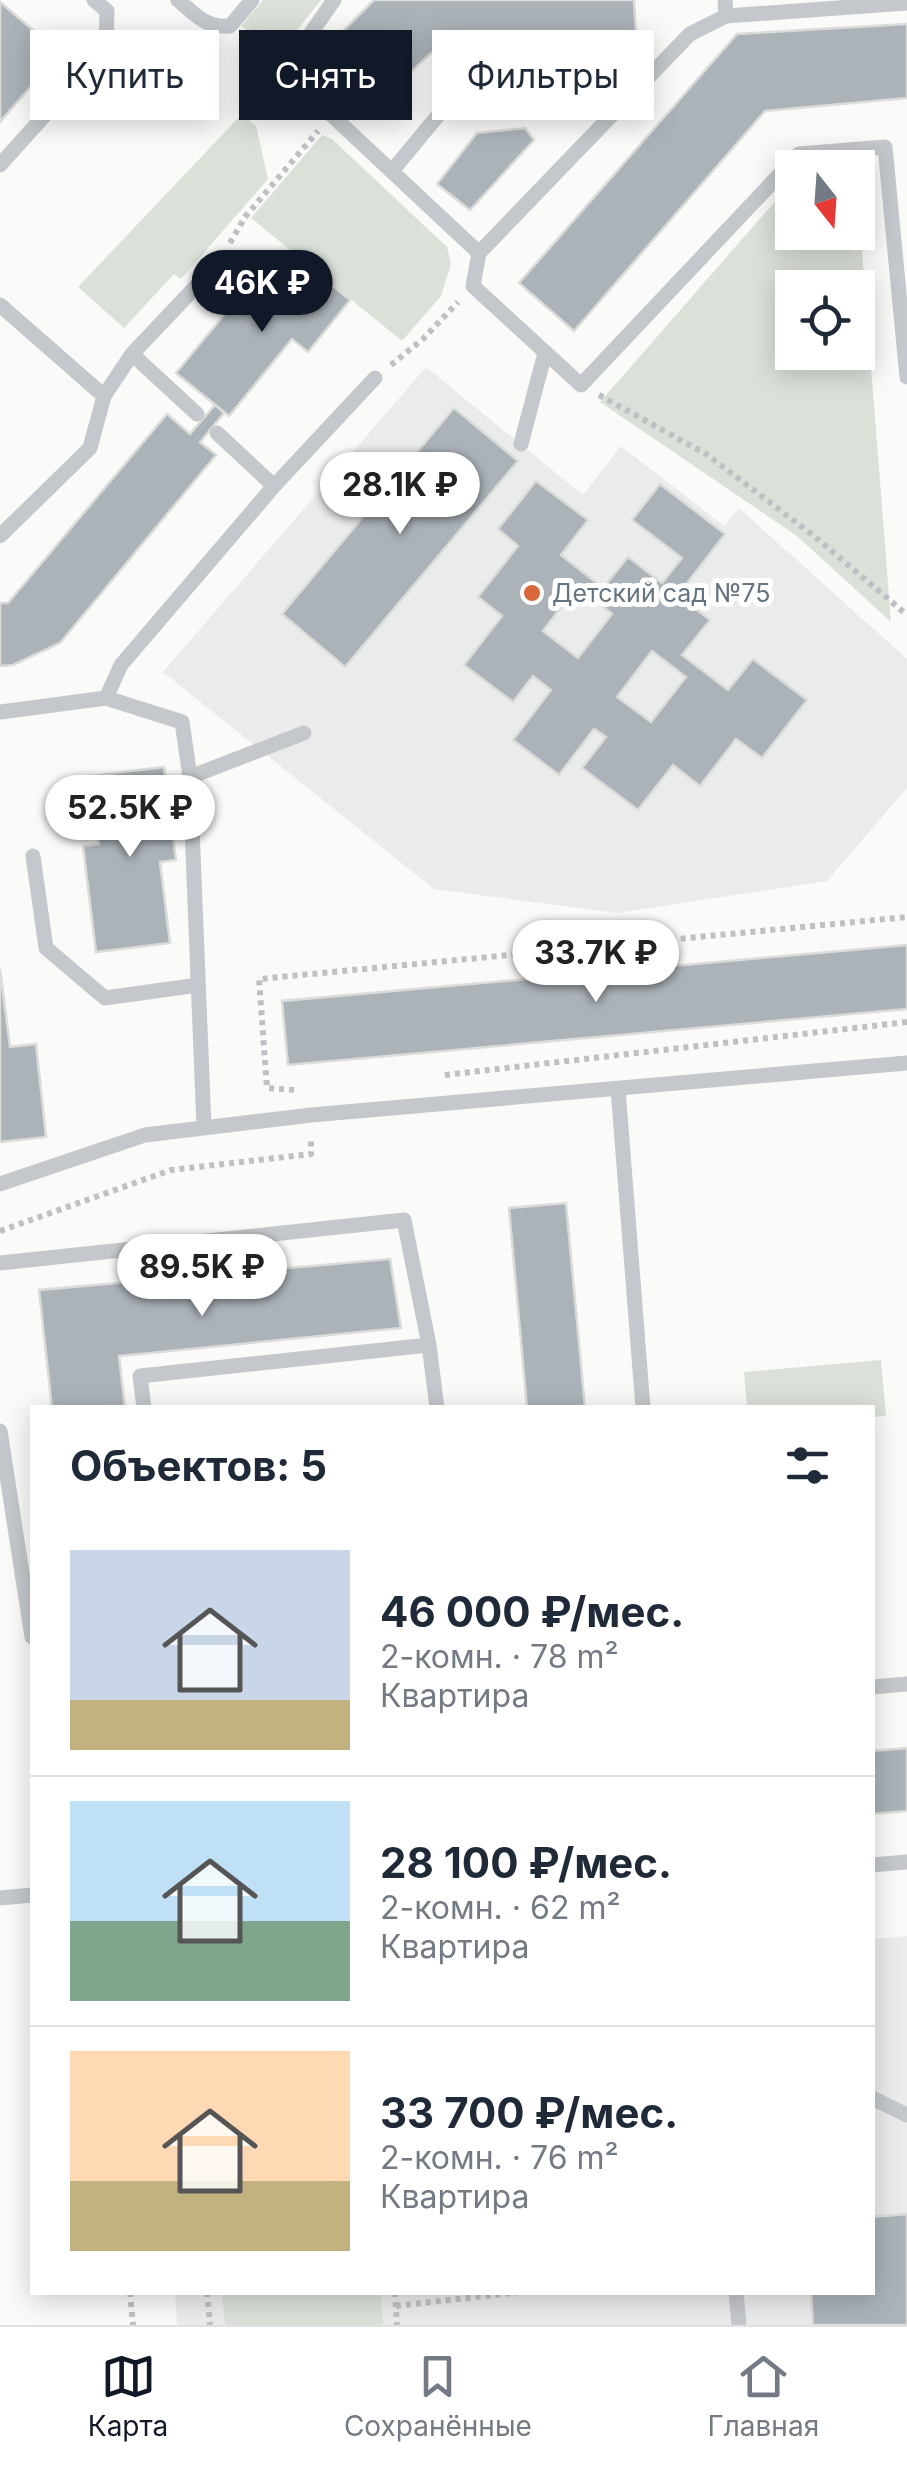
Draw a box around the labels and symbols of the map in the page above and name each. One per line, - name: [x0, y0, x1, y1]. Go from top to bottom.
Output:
- north arrow: [775, 150, 875, 250]
- pin: 46K ₽: [192, 250, 332, 335]
- pin: 28.1K ₽: [308, 452, 492, 537]
- place label: Детский сад №75: [552, 578, 770, 608]
- marker: Детский сад №75: [521, 582, 543, 604]
- pin: 52.5K ₽: [38, 775, 222, 860]
- pin: 33.7K ₽: [504, 920, 688, 1005]
- pin: 89.5K ₽: [110, 1234, 294, 1319]

